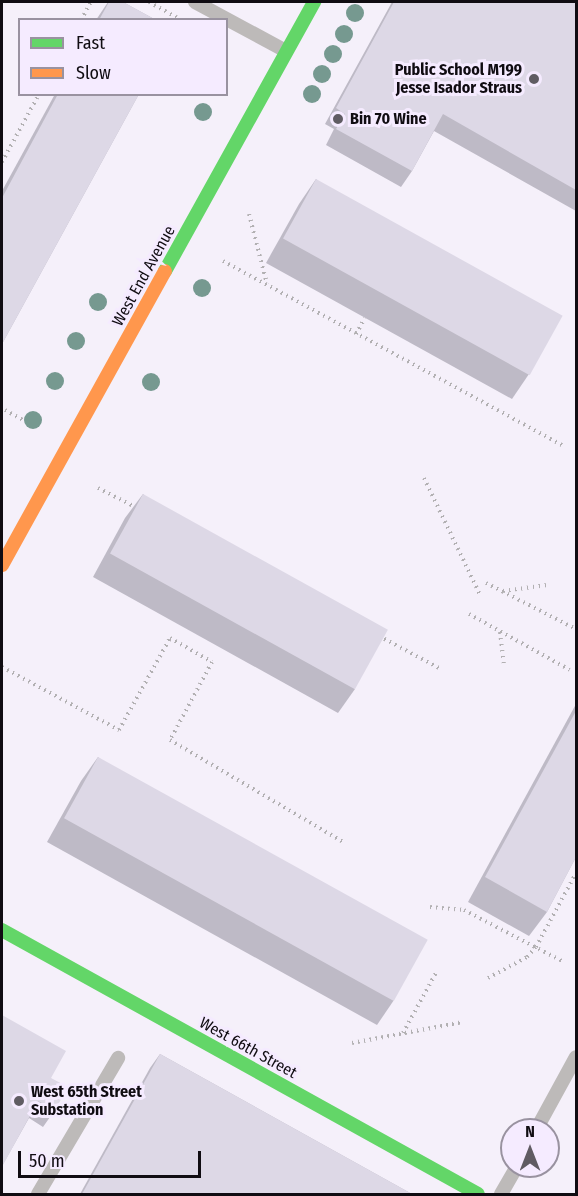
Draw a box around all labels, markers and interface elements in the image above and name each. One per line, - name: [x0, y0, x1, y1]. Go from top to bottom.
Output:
- legend: [18, 18, 228, 96]
- text: Fast: [76, 32, 105, 54]
- place label: Public School M199 Jesse Isador Straus: [395, 60, 522, 98]
- text: Slow: [76, 62, 111, 84]
- marker: Public School M199 Jesse Isador Straus: [527, 72, 541, 86]
- place label: Bin 70 Wine: [350, 109, 427, 129]
- marker: Bin 70 Wine: [331, 112, 345, 126]
- street label: West End Avenue: [109, 222, 179, 330]
- street label: West 66th Street: [196, 1013, 300, 1083]
- place label: West 65th Street Substation: [31, 1082, 142, 1120]
- marker: West 65th Street Substation: [12, 1094, 26, 1108]
- north arrow: [500, 1118, 560, 1178]
- text: N: [525, 1122, 535, 1141]
- scale bar: [21, 1139, 204, 1177]
- text: 50 m: [29, 1150, 65, 1172]

